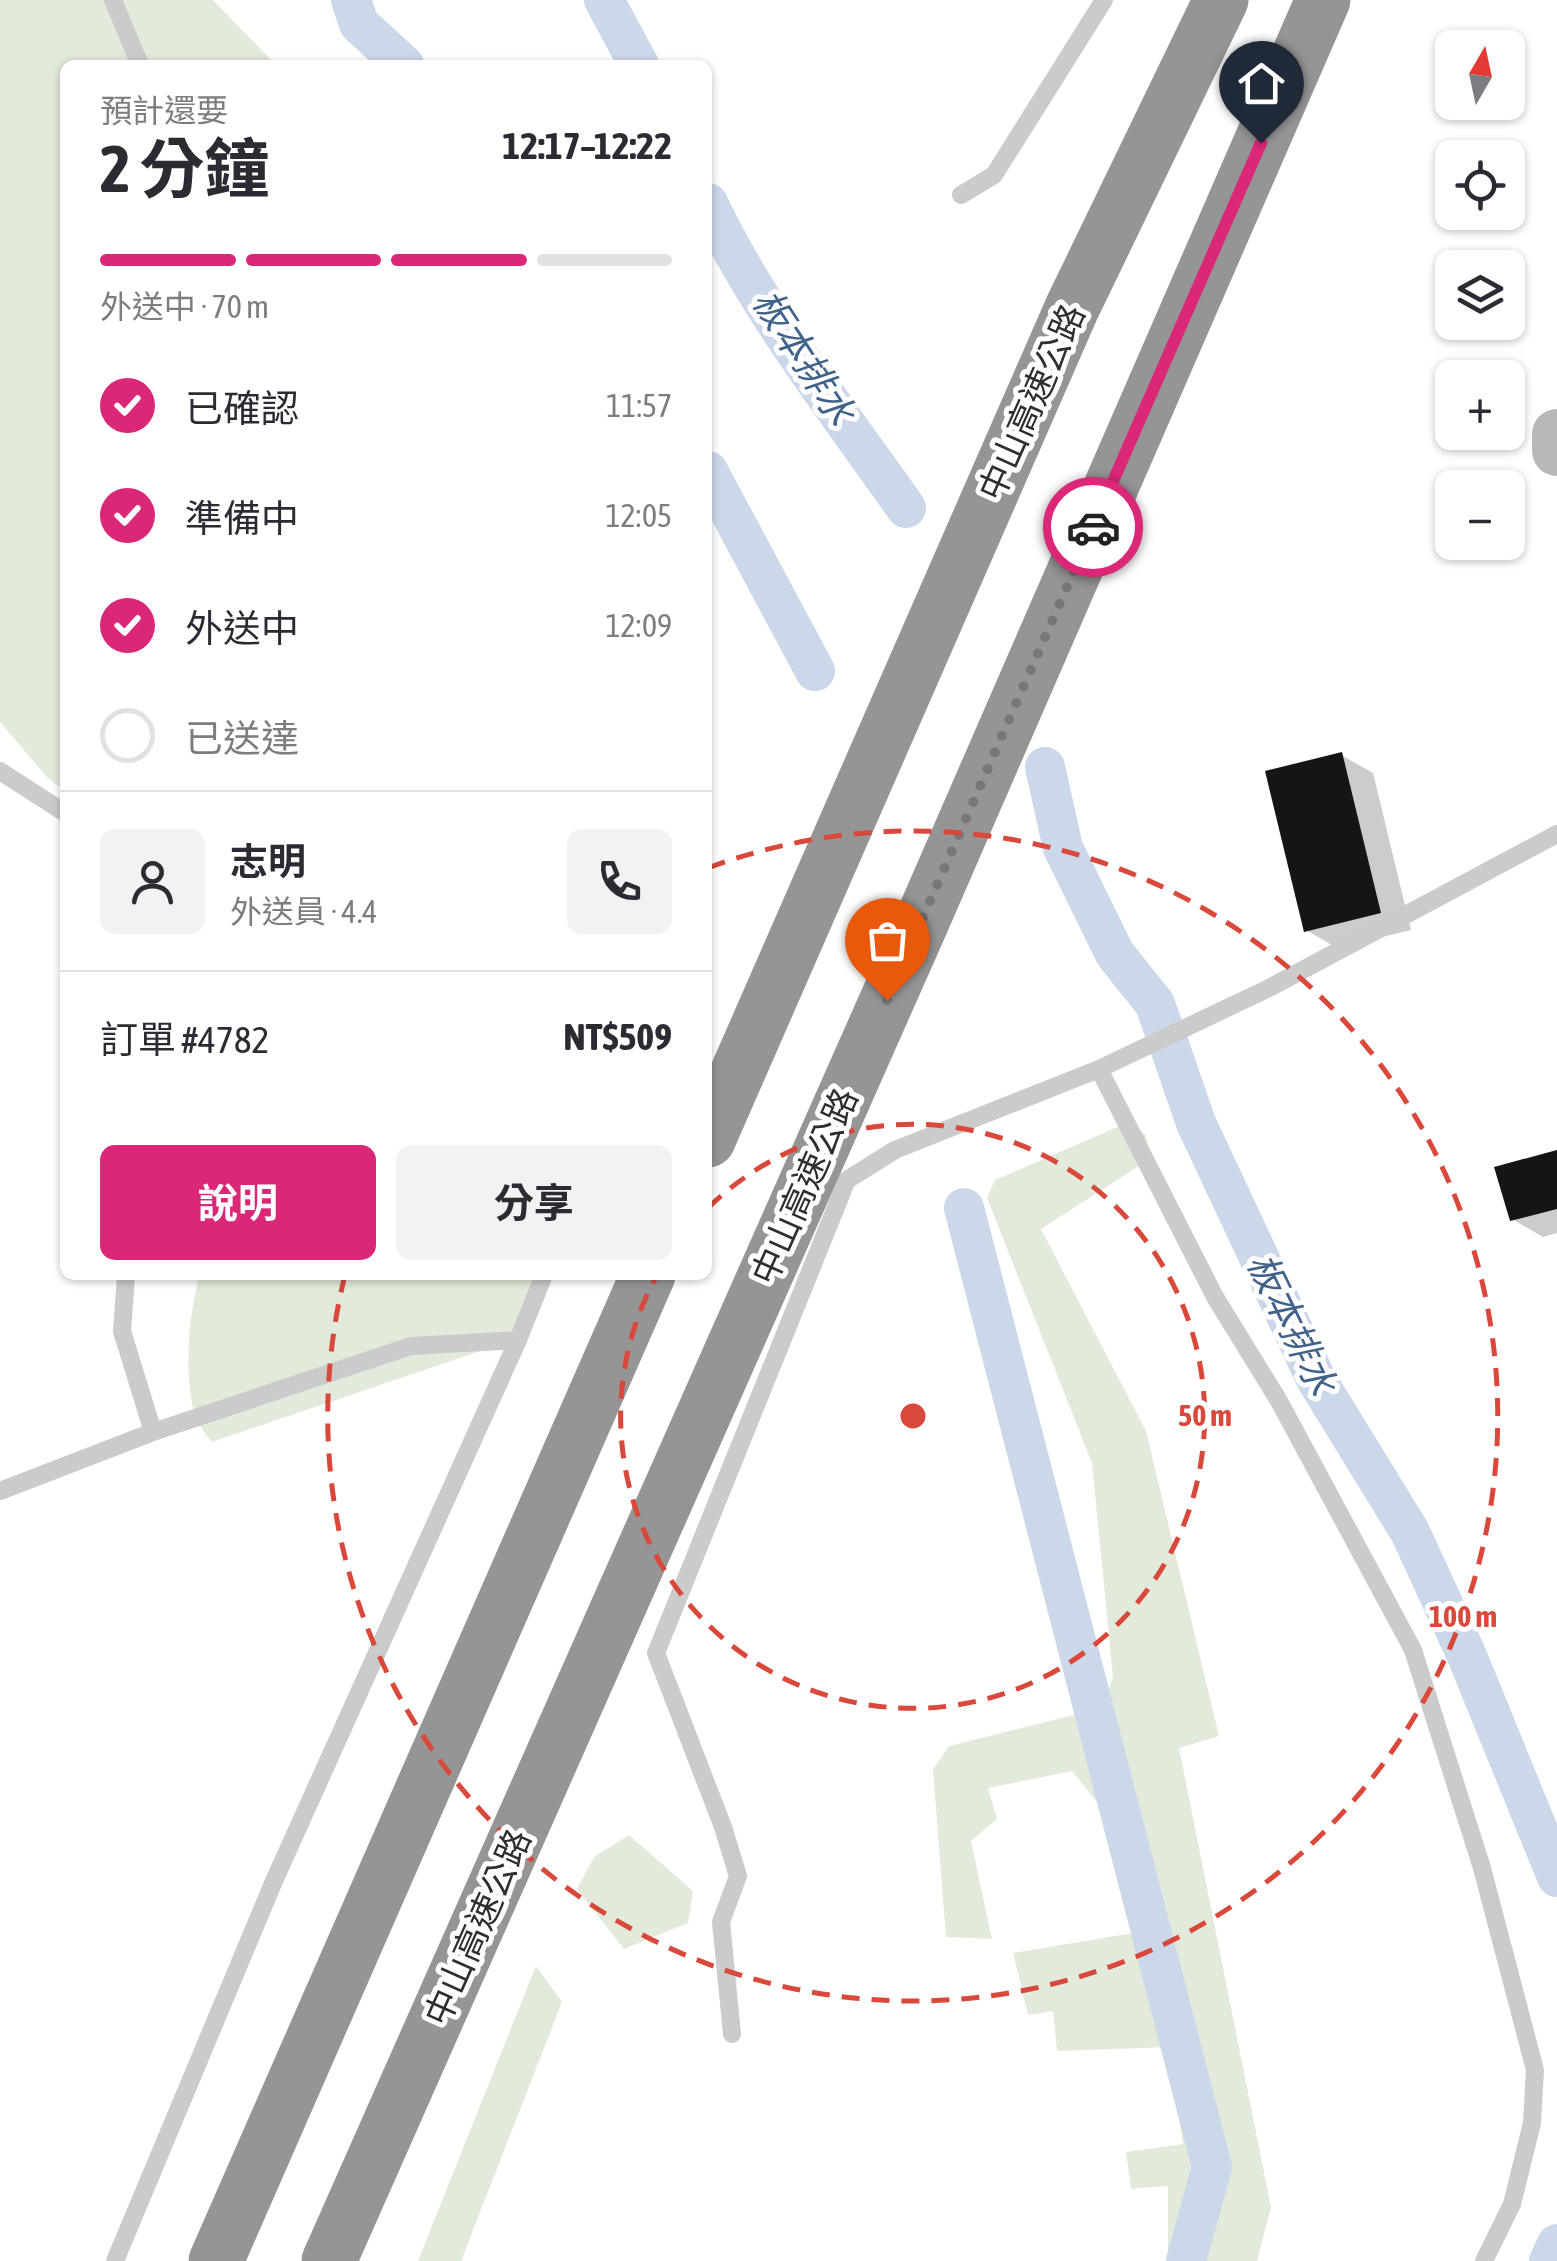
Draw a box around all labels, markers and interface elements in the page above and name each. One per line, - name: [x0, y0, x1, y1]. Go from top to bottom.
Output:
- north arrow: [1435, 30, 1525, 120]
- map controls: [1435, 30, 1525, 560]
- pin: [1219, 41, 1304, 144]
- icon: home: [1234, 56, 1289, 111]
- text: 預計還要: [100, 92, 228, 129]
- text: 12:17–12:22: [502, 124, 672, 167]
- text: 2 分鐘: [100, 131, 269, 206]
- button: locate: [1435, 140, 1525, 230]
- button: layers: [1435, 250, 1525, 340]
- water label: 板本排水: [745, 282, 865, 434]
- text: 外送中 · 70 m: [100, 288, 269, 325]
- street label: 中山高速公路: [970, 298, 1092, 506]
- button: +: [1435, 360, 1525, 450]
- icon: check: [100, 378, 155, 433]
- text: 已確認: [185, 387, 299, 430]
- text: 11:57: [606, 387, 672, 424]
- button: −: [1435, 470, 1525, 560]
- courier: [1043, 477, 1143, 577]
- icon: check: [100, 488, 155, 543]
- text: 準備中: [185, 497, 299, 540]
- text: 12:05: [606, 497, 672, 534]
- icon: car: [1066, 500, 1121, 555]
- icon: check: [100, 598, 155, 653]
- text: 外送中: [185, 607, 299, 650]
- text: 12:09: [606, 607, 672, 644]
- text: 已送達: [185, 717, 299, 760]
- button: person: [100, 829, 205, 934]
- button: phone: [567, 829, 672, 934]
- text: 志明: [230, 840, 306, 883]
- text: 外送員 · 4.4: [230, 893, 377, 930]
- pin: [845, 898, 930, 1001]
- icon: bag: [860, 913, 915, 968]
- text: NT$509: [563, 1015, 672, 1058]
- text: 訂單 #4782: [100, 1018, 269, 1061]
- street label: 中山高速公路: [743, 1082, 865, 1290]
- button: 說明: [100, 1145, 376, 1260]
- button: 分享: [396, 1145, 672, 1260]
- water label: 板本排水: [1239, 1246, 1346, 1404]
- centre of rings: [895, 1398, 931, 1434]
- text: 50 m: [1178, 1398, 1232, 1432]
- text: 100 m: [1429, 1599, 1497, 1633]
- street label: 中山高速公路: [416, 1823, 538, 2031]

